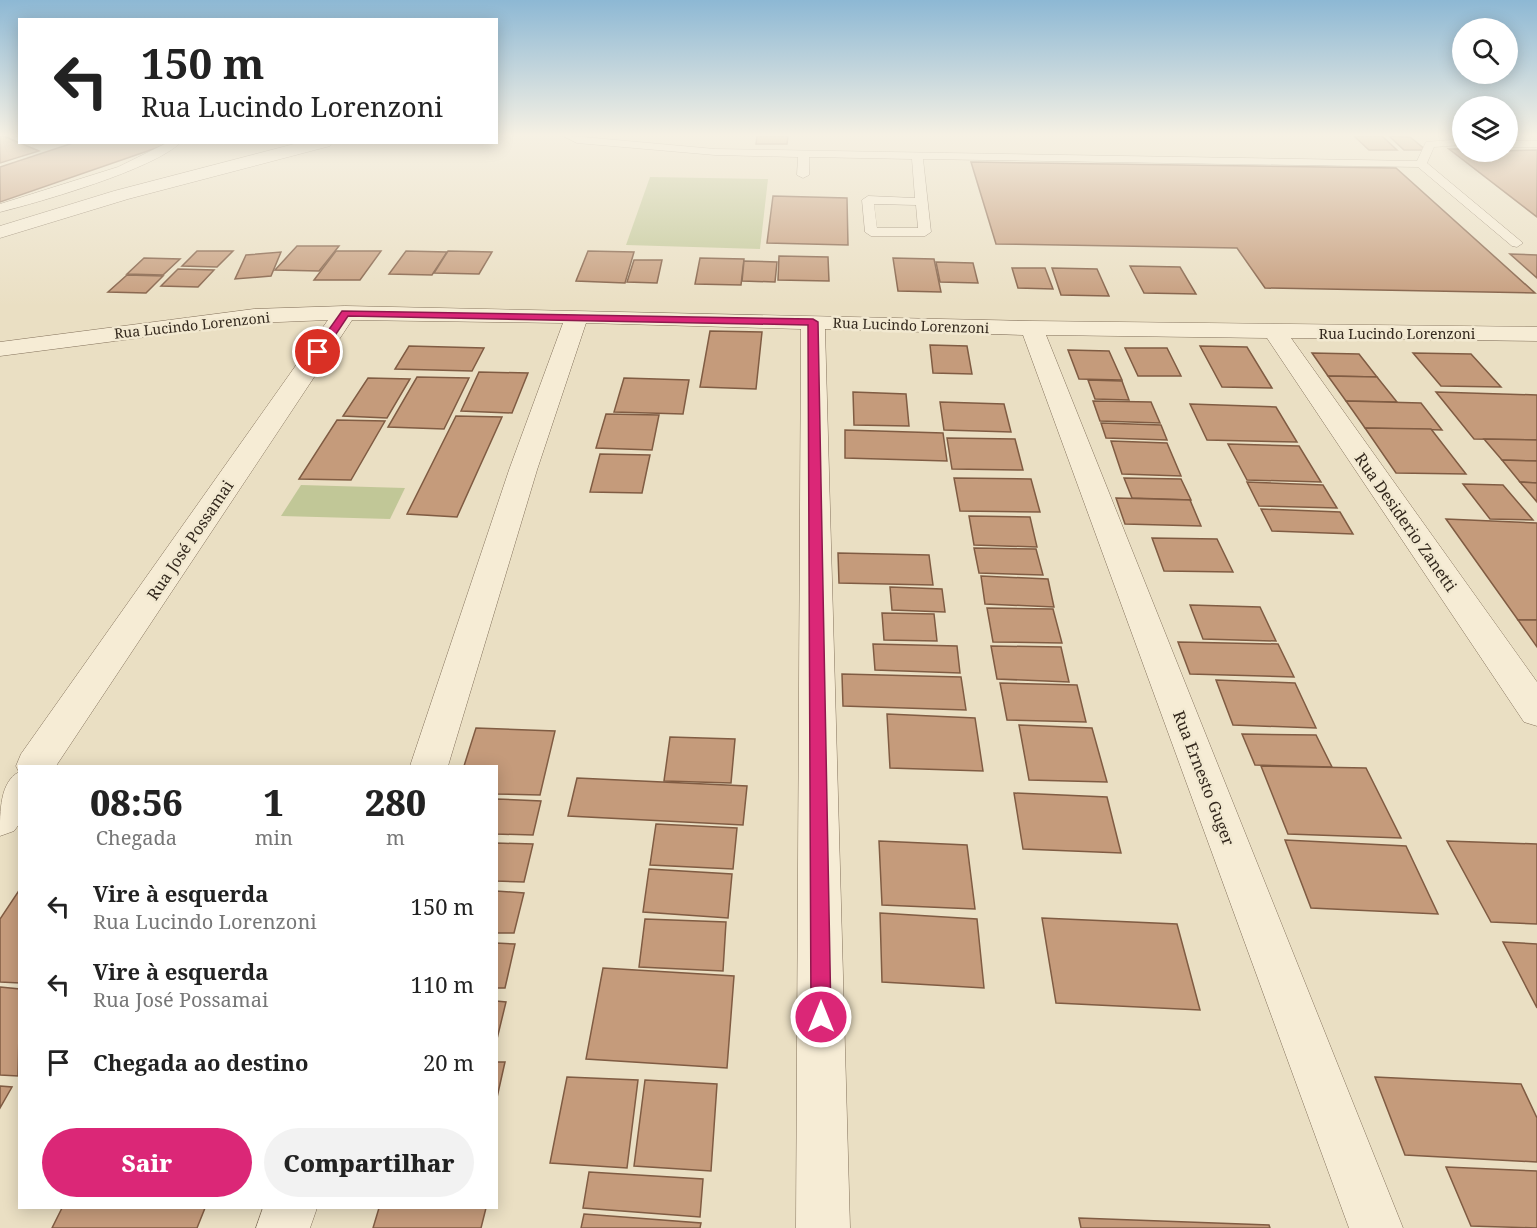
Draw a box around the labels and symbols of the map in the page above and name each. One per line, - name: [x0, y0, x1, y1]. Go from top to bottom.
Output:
- street label: Rua Lucindo Lorenzoni: [113, 307, 271, 343]
- street label: Rua Lucindo Lorenzoni: [832, 313, 990, 337]
- street label: Rua Lucindo Lorenzoni: [1319, 324, 1476, 343]
- pin: [292, 326, 343, 377]
- street label: Rua Desiderio Zanetti: [1350, 448, 1462, 596]
- street label: Rua José Possamai: [142, 476, 238, 604]
- street label: Rua Ernesto Guger: [1168, 707, 1240, 849]
- position arrow: [789, 985, 853, 1049]

